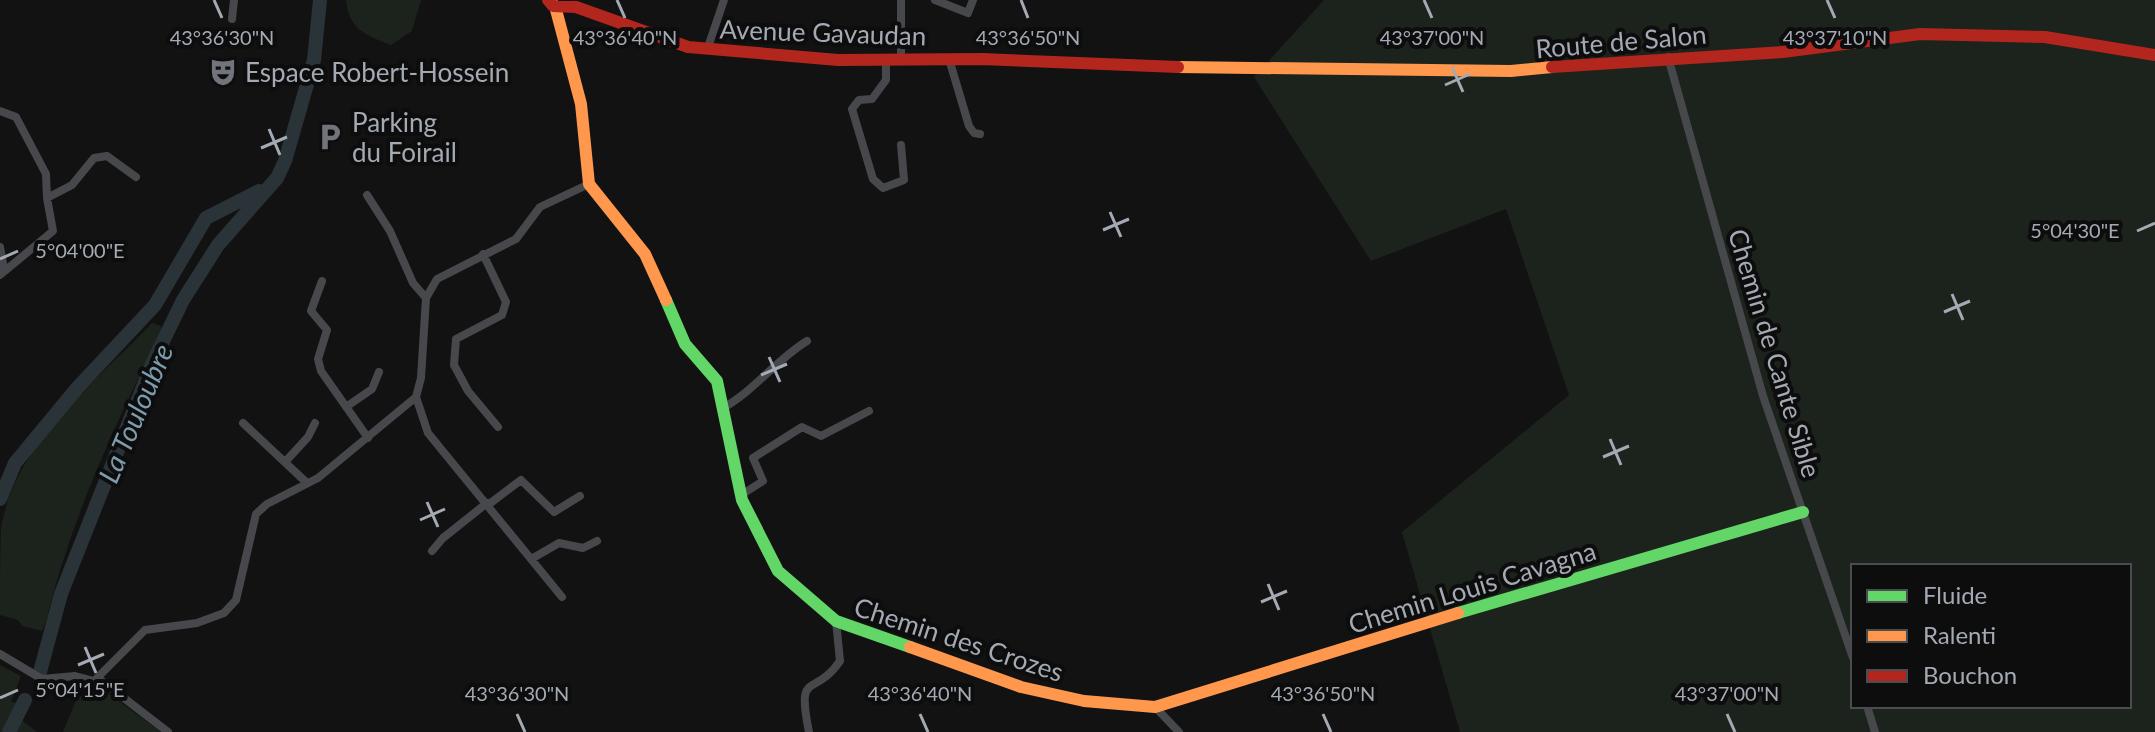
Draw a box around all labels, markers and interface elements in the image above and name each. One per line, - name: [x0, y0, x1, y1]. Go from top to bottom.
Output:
- street label: Avenue Gavaudan: [719, 12, 927, 52]
- street label: Route de Salon: [1534, 18, 1708, 64]
- text: 43°36'30"N: [170, 25, 274, 49]
- text: 43°36'40"N: [573, 25, 677, 49]
- text: 43°36'50"N: [976, 25, 1080, 49]
- text: 43°37'00"N: [1380, 25, 1484, 49]
- text: 43°37'10"N: [1783, 25, 1887, 49]
- place label: Espace Robert-Hossein: [245, 56, 509, 88]
- theatre icon: Espace Robert-Hossein: [208, 57, 238, 87]
- place label: Parking du Foirail: [352, 106, 457, 168]
- parking icon: Parking du Foirail: [315, 122, 345, 152]
- text: 5°04'30"E: [2030, 218, 2120, 242]
- street label: Chemin de Cante Sible: [1722, 225, 1828, 481]
- text: 5°04'00"E: [35, 238, 125, 262]
- water label: La Touloubre: [91, 339, 179, 487]
- street label: Chemin Louis Cavagna: [1344, 534, 1600, 640]
- legend: [1851, 564, 2131, 708]
- text: Fluide: [1923, 580, 1987, 609]
- street label: Chemin des Crozes: [850, 590, 1068, 688]
- text: Ralenti: [1923, 620, 1996, 649]
- text: Bouchon: [1923, 660, 2017, 689]
- text: 5°04'15"E: [35, 677, 125, 701]
- text: 43°36'30"N: [465, 681, 569, 705]
- text: 43°36'40"N: [868, 681, 972, 705]
- text: 43°36'50"N: [1271, 681, 1375, 705]
- text: 43°37'00"N: [1675, 681, 1779, 705]

